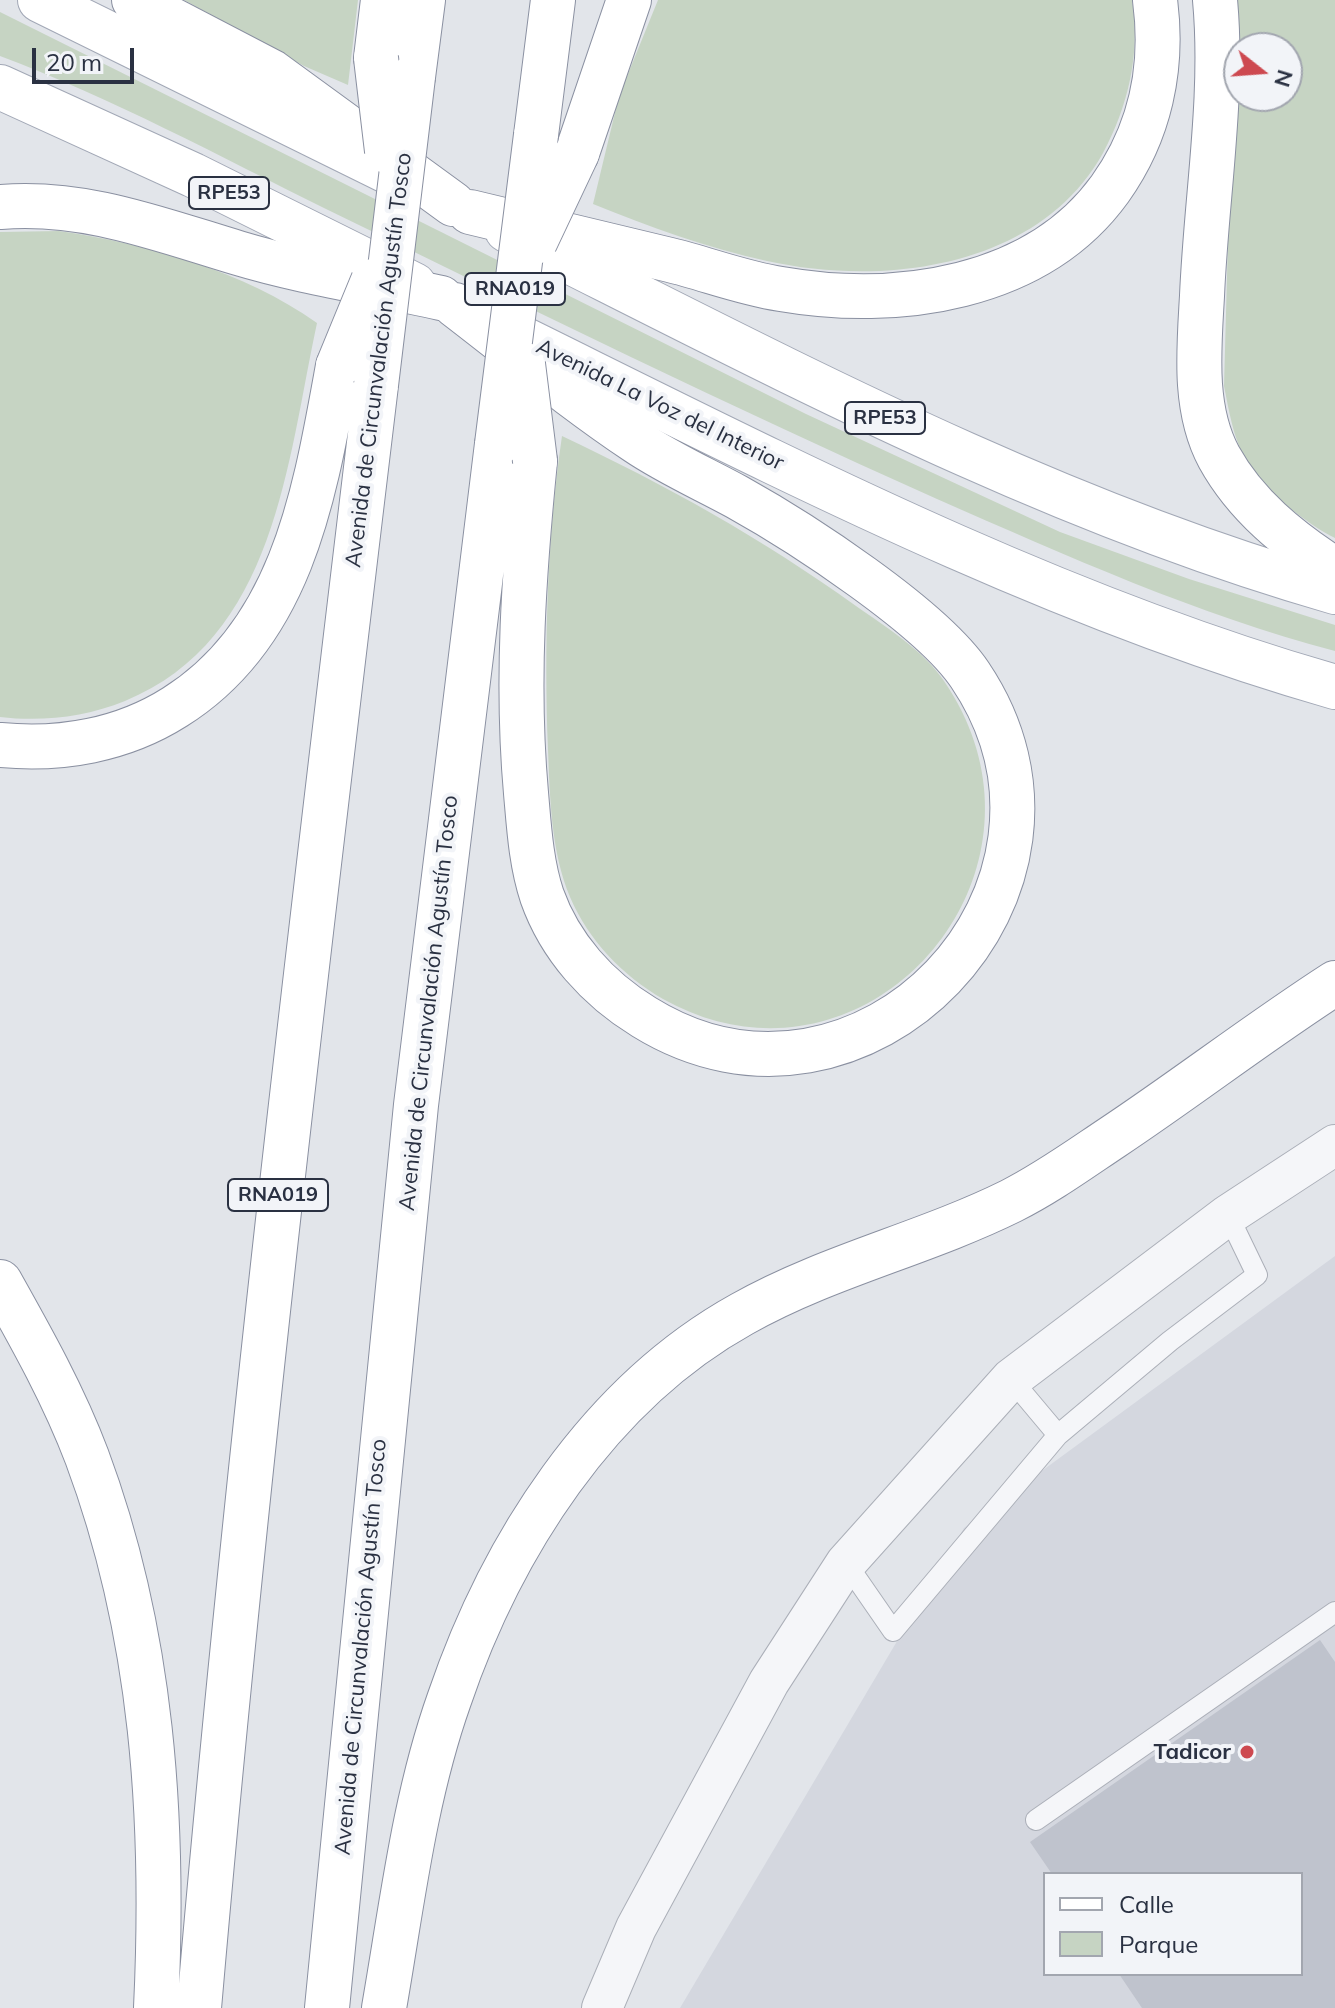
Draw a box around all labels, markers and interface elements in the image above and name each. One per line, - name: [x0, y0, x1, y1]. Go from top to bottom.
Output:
- scale bar: [36, 32, 138, 82]
- north arrow: [1223, 32, 1303, 112]
- text: 20 m: [46, 47, 102, 77]
- text: N: [1268, 66, 1300, 90]
- street label: Avenida de Circunvalación Agustín Tosco: [340, 151, 418, 569]
- road number: RPE53: [189, 177, 269, 209]
- road number: RNA019: [465, 273, 565, 305]
- street label: Avenida La Voz del Interior: [532, 334, 788, 476]
- road number: RPE53: [845, 402, 925, 434]
- street label: Avenida de Circunvalación Agustín Tosco: [394, 794, 464, 1212]
- road number: RNA019: [228, 1179, 328, 1211]
- street label: Avenida de Circunvalación Agustín Tosco: [330, 1438, 392, 1856]
- place label: Tadicor: [1154, 1739, 1231, 1765]
- marker: Tadicor: [1238, 1743, 1256, 1761]
- legend: [1043, 1872, 1303, 1976]
- text: Calle: [1119, 1889, 1174, 1919]
- text: Parque: [1119, 1929, 1198, 1959]

